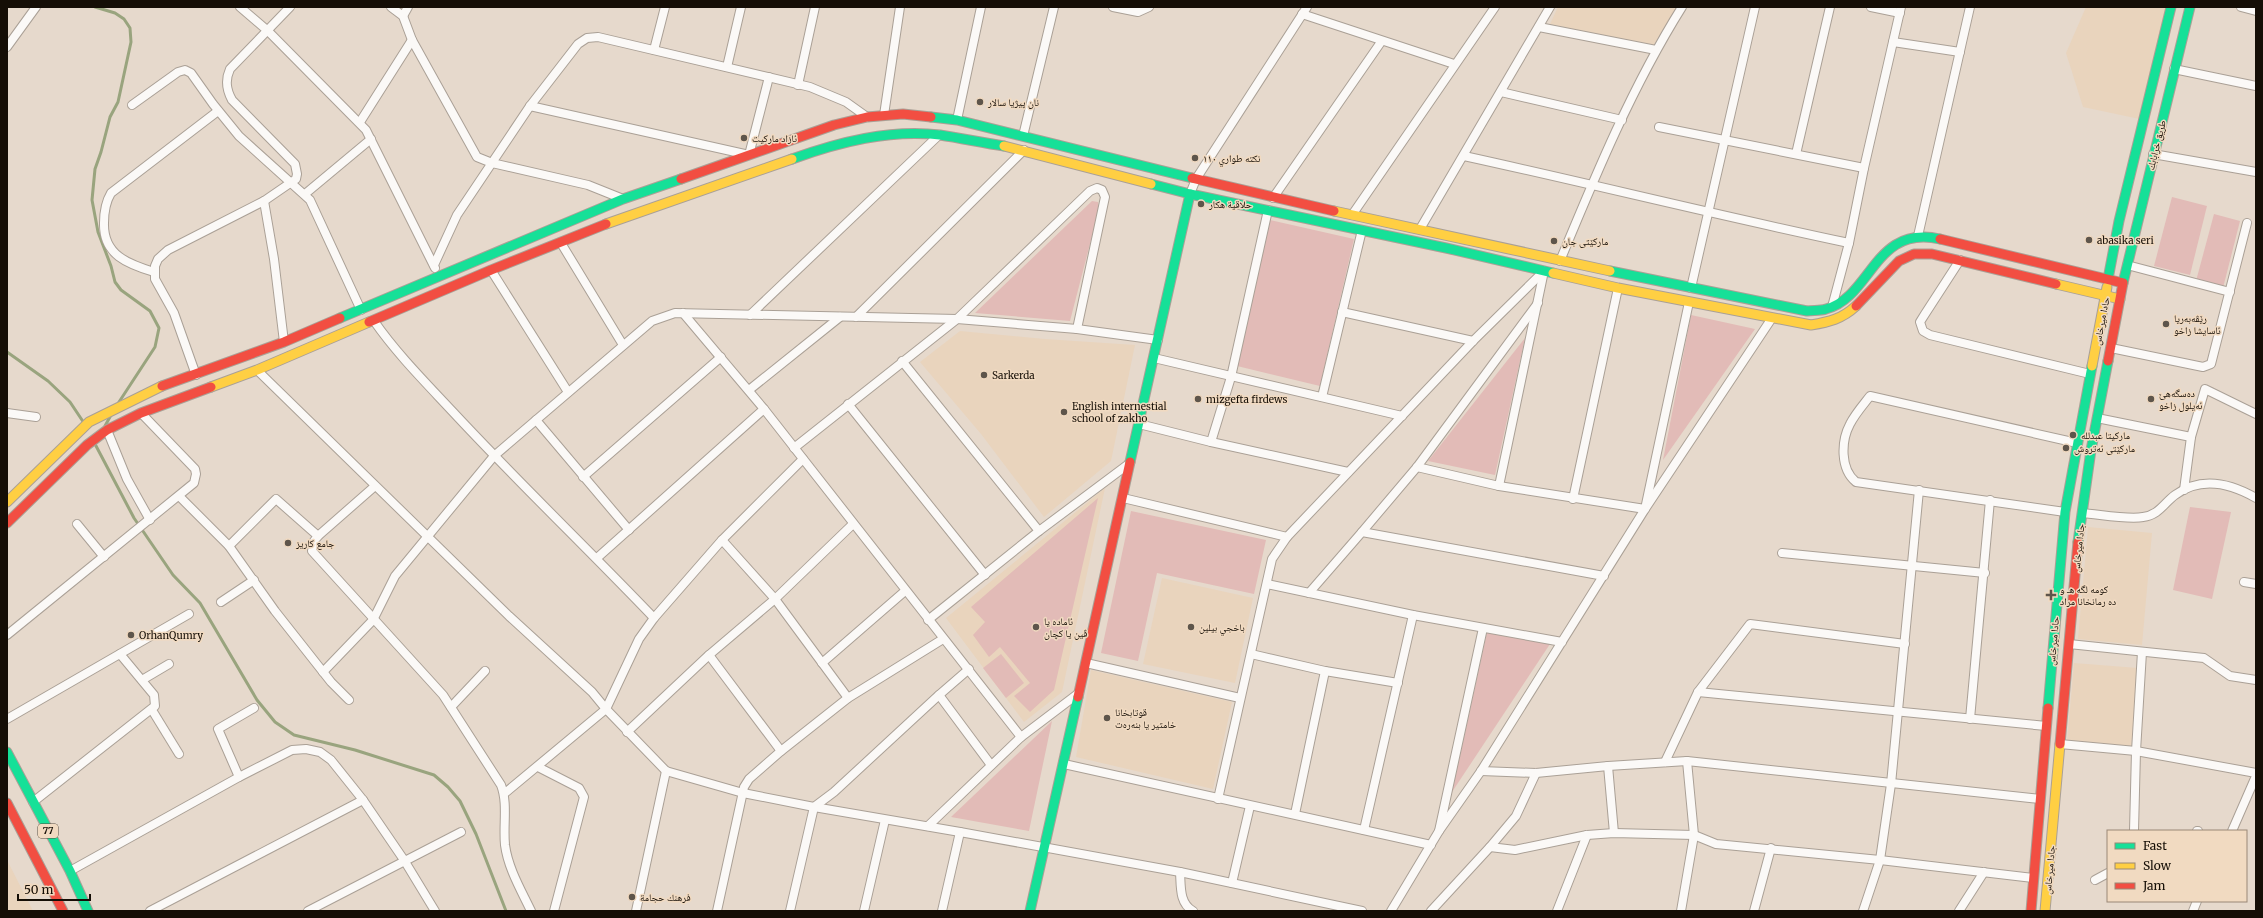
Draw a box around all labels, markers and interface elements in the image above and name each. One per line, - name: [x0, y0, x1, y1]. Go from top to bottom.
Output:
- place label: نان پيژيا سالار: [987, 96, 1039, 109]
- marker: نان پيژيا سالار: [975, 97, 985, 107]
- street label: طريق خرابابك: [2144, 118, 2169, 171]
- place label: ئازاد ماركيت: [752, 132, 797, 145]
- marker: ئازاد ماركيت: [739, 133, 749, 143]
- place label: نكته طواري ١١٠: [1203, 152, 1261, 167]
- marker: نكته طواري ١١٠: [1190, 153, 1200, 163]
- place label: حلاقية هكار: [1208, 198, 1253, 211]
- marker: حلاقية هكار: [1196, 199, 1206, 209]
- place label: abasika seri: [2097, 234, 2154, 247]
- place label: مارکێتی جان: [1562, 235, 1609, 248]
- marker: abasika seri: [2084, 235, 2094, 245]
- marker: مارکێتی جان: [1549, 236, 1559, 246]
- street label: حادا ميرخاس: [2090, 295, 2113, 346]
- place label: رێڤه‌به‌ريا ئاسايشا زاخو: [2174, 312, 2221, 337]
- marker: رێڤه‌به‌ريا ئاسايشا زاخو: [2161, 319, 2171, 329]
- place label: Sarkerda: [992, 369, 1035, 382]
- marker: Sarkerda: [979, 370, 989, 380]
- place label: ده‌سگه‌هێ ئه‌يلول زاخو: [2159, 387, 2203, 412]
- place label: mizgefta firdews: [1206, 393, 1288, 406]
- marker: mizgefta firdews: [1193, 394, 1203, 404]
- marker: ده‌سگه‌هێ ئه‌يلول زاخو: [2146, 394, 2156, 404]
- place label: English internestial school of zakho: [1072, 400, 1167, 425]
- marker: English internestial school of zakho: [1059, 407, 1069, 417]
- place label: ماركيتا عبدلله: [2081, 429, 2130, 442]
- marker: ماركيتا عبدلله: [2068, 430, 2078, 440]
- place label: مارکێتی ئەتروش: [2074, 442, 2136, 455]
- marker: مارکێتی ئەتروش: [2061, 443, 2071, 453]
- street label: جادا ميرخاس: [2069, 522, 2088, 573]
- place label: جامع كاريز: [295, 537, 335, 550]
- marker: جامع كاريز: [283, 538, 293, 548]
- place label: كومه لگه هـ و ده رمانخانا مراد: [2060, 583, 2116, 608]
- marker: كومه لگه هـ و ده رمانخانا مراد: [2045, 589, 2057, 601]
- place label: ئاماده یا ڤین یا کچان: [1044, 615, 1088, 640]
- street label: حادا ميرخاس: [2045, 615, 2062, 666]
- place label: باخجي بيلين: [1199, 621, 1245, 636]
- marker: ئاماده یا ڤین یا کچان: [1031, 622, 1041, 632]
- marker: باخجي بيلين: [1186, 622, 1196, 632]
- place label: OrhanQumry: [139, 629, 203, 642]
- marker: OrhanQumry: [126, 630, 136, 640]
- place label: قوتابخانا خامتیر یا بنەرەت: [1115, 706, 1177, 731]
- marker: قوتابخانا خامتیر یا بنەرەت: [1102, 713, 1112, 723]
- road number: 77: [38, 824, 58, 838]
- legend: [2107, 830, 2247, 902]
- text: Fast: [2143, 838, 2167, 853]
- street label: جادا ميرخاس: [2041, 844, 2058, 895]
- text: Slow: [2143, 858, 2172, 873]
- scale bar: [18, 876, 90, 902]
- text: Jam: [2142, 878, 2166, 893]
- text: 50 m: [24, 882, 53, 897]
- place label: فرهنك حجامة: [640, 891, 691, 904]
- marker: فرهنك حجامة: [627, 892, 637, 902]

